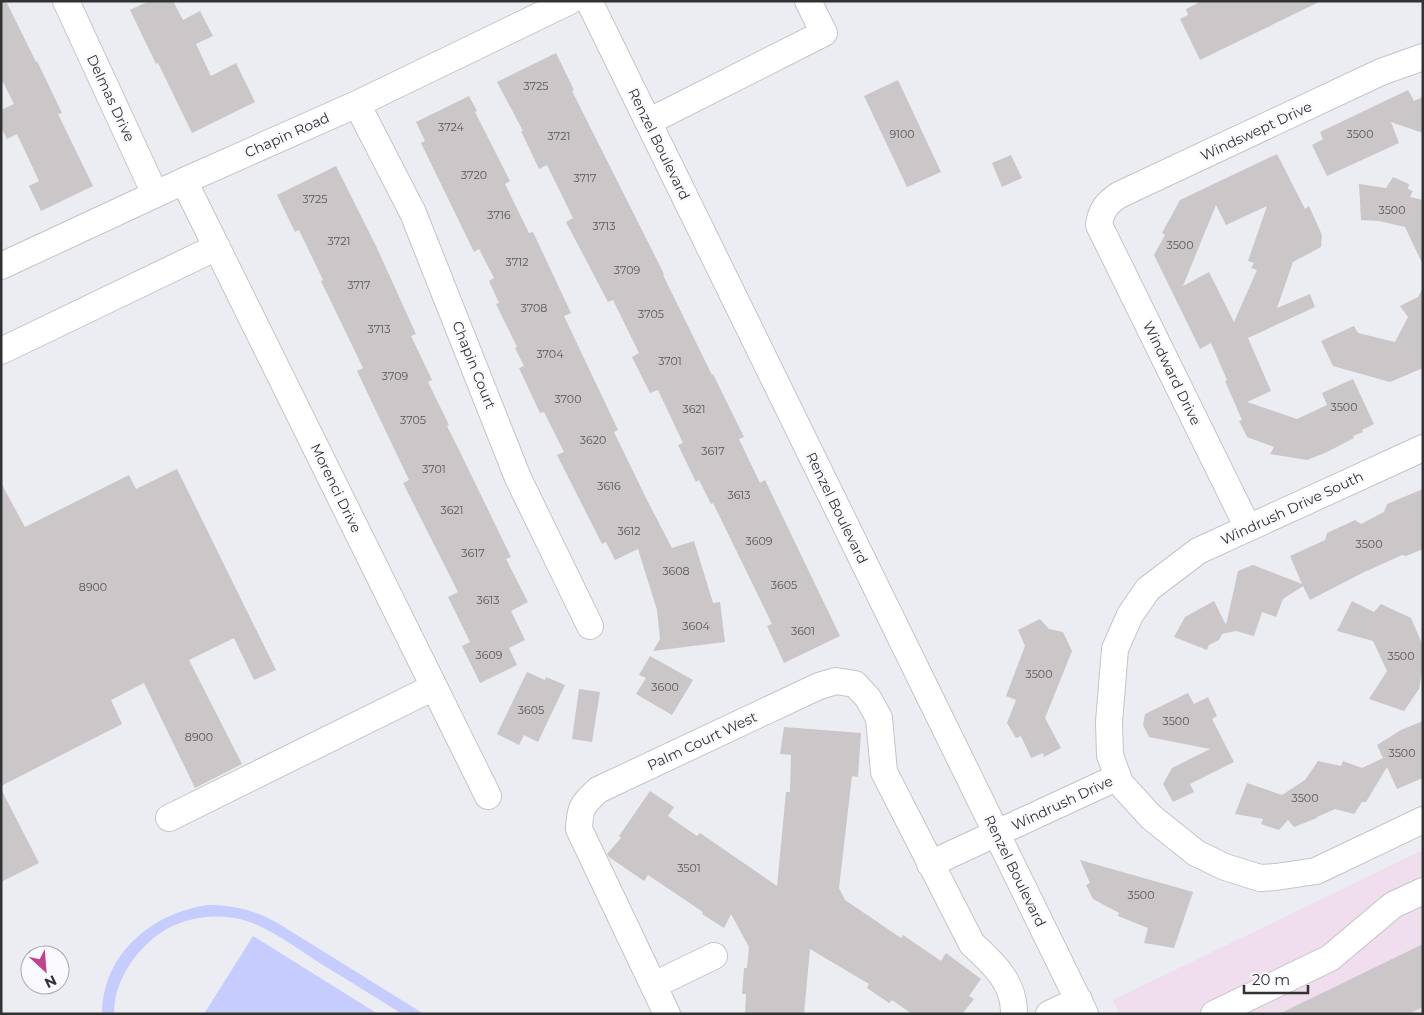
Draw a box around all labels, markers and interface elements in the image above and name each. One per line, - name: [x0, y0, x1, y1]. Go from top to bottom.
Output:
- street label: Delmas Drive: [83, 52, 139, 144]
- house number: 3725: [523, 79, 549, 93]
- street label: Renzel Boulevard: [624, 85, 694, 203]
- street label: Windswept Drive: [1197, 97, 1315, 165]
- street label: Chapin Road: [242, 108, 332, 162]
- house number: 3724: [438, 120, 465, 134]
- house number: 9100: [889, 127, 915, 141]
- house number: 3500: [1347, 127, 1373, 141]
- house number: 3721: [548, 129, 570, 143]
- house number: 3720: [461, 168, 487, 182]
- house number: 3717: [573, 171, 597, 185]
- house number: 3725: [302, 192, 328, 206]
- house number: 3500: [1379, 203, 1405, 217]
- house number: 3716: [487, 208, 511, 222]
- house number: 3713: [593, 219, 615, 233]
- house number: 3721: [328, 234, 350, 248]
- house number: 3500: [1167, 238, 1193, 252]
- house number: 3712: [506, 255, 528, 269]
- house number: 3709: [614, 263, 640, 277]
- house number: 3717: [347, 278, 371, 292]
- house number: 3708: [521, 301, 547, 315]
- house number: 3705: [638, 307, 664, 321]
- street label: Chapin Court: [448, 318, 500, 412]
- street label: Windward Drive: [1139, 318, 1205, 428]
- house number: 3713: [368, 322, 390, 336]
- house number: 3704: [537, 347, 564, 361]
- house number: 3701: [658, 354, 682, 368]
- house number: 3709: [382, 369, 408, 383]
- house number: 3700: [555, 392, 581, 406]
- house number: 3500: [1331, 400, 1357, 414]
- house number: 3621: [682, 402, 706, 416]
- house number: 3705: [400, 413, 426, 427]
- house number: 3620: [580, 433, 606, 447]
- street label: Morenci Drive: [307, 440, 365, 536]
- house number: 3617: [701, 444, 725, 458]
- street label: Renzel Boulevard: [802, 449, 872, 567]
- house number: 3701: [422, 462, 446, 476]
- street label: Windrush Drive South: [1218, 467, 1366, 549]
- house number: 3616: [597, 479, 621, 493]
- house number: 3613: [727, 488, 751, 502]
- house number: 3621: [440, 503, 464, 517]
- house number: 3612: [617, 524, 641, 538]
- house number: 3609: [746, 534, 773, 548]
- house number: 3500: [1356, 537, 1382, 551]
- house number: 3617: [461, 546, 485, 560]
- house number: 3608: [662, 564, 690, 578]
- house number: 3605: [771, 578, 797, 592]
- house number: 8900: [79, 580, 107, 594]
- house number: 3613: [476, 593, 500, 607]
- house number: 3604: [682, 619, 710, 633]
- house number: 3601: [791, 624, 815, 638]
- house number: 3609: [476, 648, 503, 662]
- house number: 3500: [1388, 649, 1414, 663]
- house number: 3500: [1026, 667, 1052, 681]
- house number: 3600: [651, 680, 679, 694]
- house number: 3605: [518, 703, 544, 717]
- street label: Palm Court West: [644, 708, 760, 774]
- house number: 3500: [1163, 714, 1189, 728]
- house number: 8900: [185, 730, 213, 744]
- house number: 3500: [1389, 746, 1415, 760]
- street label: Windrush Drive: [1008, 772, 1116, 834]
- house number: 3500: [1292, 791, 1318, 805]
- street label: Renzel Boulevard: [980, 812, 1050, 930]
- house number: 3501: [677, 861, 701, 875]
- house number: 3500: [1128, 888, 1154, 902]
- north arrow: [20, 945, 70, 995]
- scale bar: [1244, 962, 1308, 994]
- text: 20 m: [1252, 970, 1290, 989]
- text: N: [42, 971, 60, 992]

